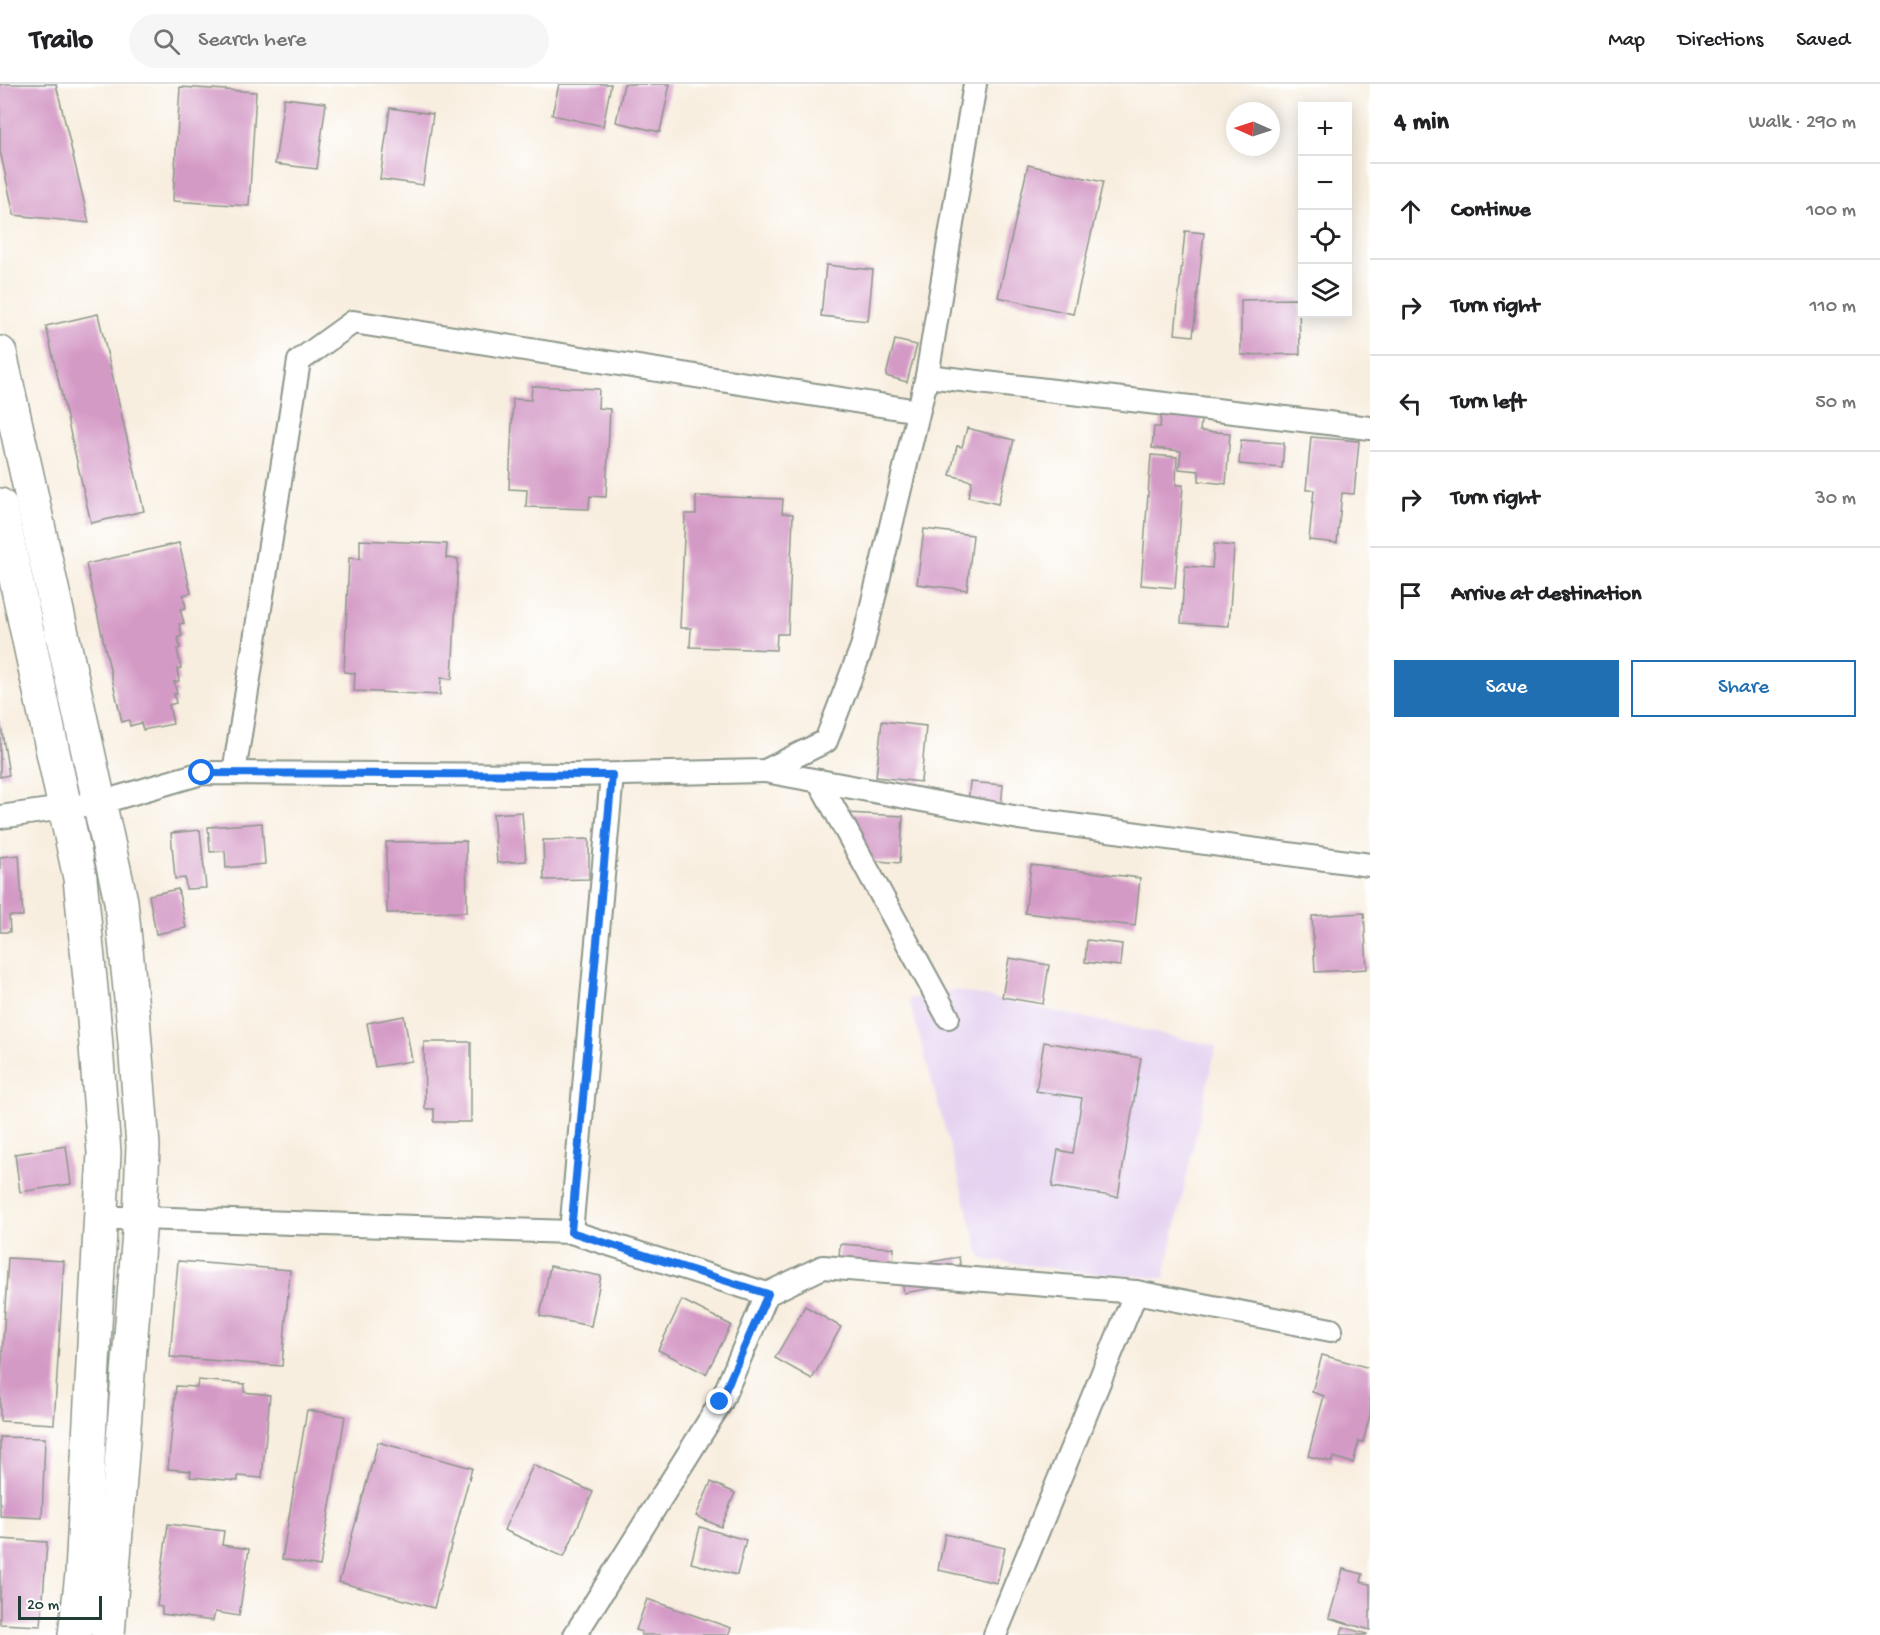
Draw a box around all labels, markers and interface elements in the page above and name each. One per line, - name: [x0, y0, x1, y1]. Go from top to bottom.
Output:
- search box: [129, 14, 549, 68]
- text: Trailo: [30, 25, 93, 58]
- icon: search: [150, 25, 183, 58]
- text: Search here: [198, 28, 306, 54]
- text: Map: [1608, 29, 1645, 54]
- text: Directions: [1678, 29, 1763, 54]
- text: Saved: [1796, 29, 1850, 54]
- north arrow: [1226, 102, 1280, 156]
- map controls: [1298, 102, 1352, 318]
- button: +: [1298, 102, 1352, 156]
- text: 4 min: [1394, 108, 1449, 139]
- text: Walk · 290 m: [1749, 112, 1856, 135]
- button: −: [1298, 156, 1352, 210]
- icon: ahead: [1394, 195, 1427, 228]
- text: Continue: [1451, 198, 1531, 224]
- text: 100 m: [1806, 200, 1856, 223]
- button: locate: [1298, 210, 1352, 264]
- button: layers: [1298, 264, 1352, 318]
- icon: right: [1394, 291, 1427, 324]
- text: Turn right: [1451, 294, 1539, 320]
- text: 110 m: [1810, 296, 1856, 319]
- icon: left: [1394, 387, 1427, 420]
- text: Turn left: [1451, 390, 1525, 416]
- text: 50 m: [1815, 392, 1856, 415]
- icon: right: [1394, 483, 1427, 516]
- text: Turn right: [1451, 486, 1539, 512]
- text: 30 m: [1815, 488, 1856, 511]
- icon: arrive: [1394, 579, 1427, 612]
- text: Arrive at destination: [1451, 582, 1641, 608]
- button: Save: [1394, 660, 1619, 717]
- button: Share: [1631, 660, 1856, 717]
- route start: [188, 759, 214, 785]
- route end: [706, 1388, 732, 1414]
- scale bar: [18, 1593, 102, 1620]
- text: 20 m: [27, 1597, 59, 1616]

